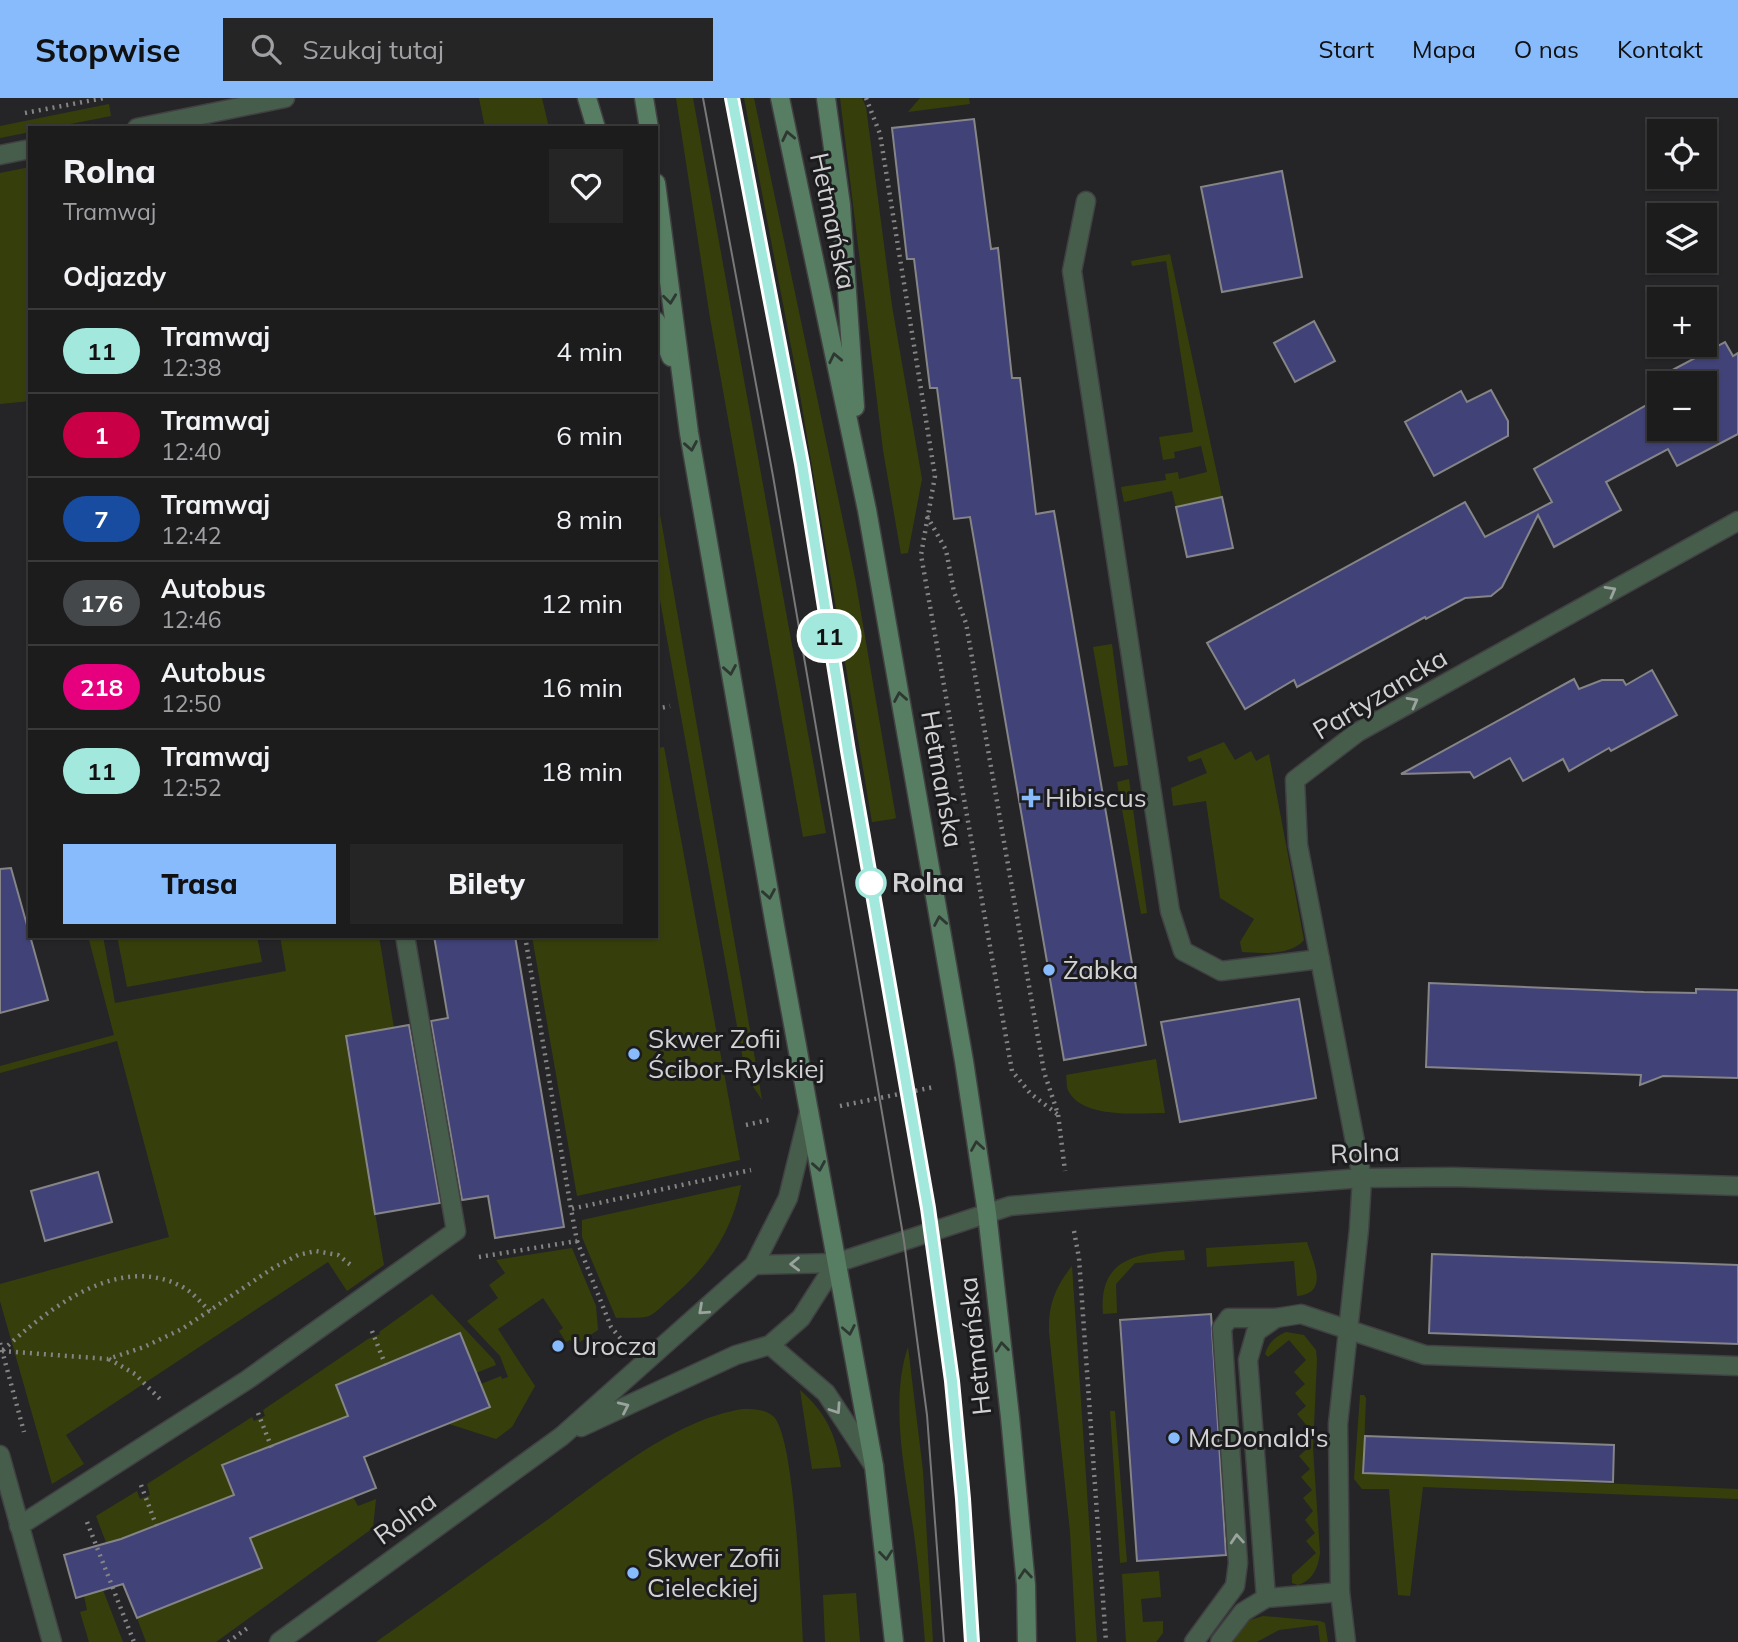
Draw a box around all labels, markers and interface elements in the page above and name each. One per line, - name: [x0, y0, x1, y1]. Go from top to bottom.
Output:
- search box: [223, 18, 713, 81]
- text: Stopwise: [35, 29, 181, 70]
- icon: search: [247, 30, 285, 68]
- text: Szukaj tutaj: [303, 33, 444, 66]
- text: Start: [1319, 34, 1374, 64]
- text: Mapa: [1412, 34, 1476, 64]
- text: O nas: [1514, 34, 1579, 64]
- text: Kontakt: [1617, 34, 1703, 64]
- map controls: [1647, 119, 1717, 441]
- button: locate: [1647, 119, 1717, 189]
- one-way arrow: [782, 130, 796, 142]
- button: heart: [549, 149, 623, 223]
- text: Rolna: [63, 150, 156, 191]
- street label: Hetmańska: [803, 150, 864, 292]
- text: Tramwaj: [63, 197, 156, 226]
- button: layers: [1647, 203, 1717, 273]
- text: Odjazdy: [63, 260, 166, 293]
- button: +: [1647, 287, 1717, 357]
- one-way arrow: [663, 293, 678, 305]
- text: Tramwaj: [161, 320, 270, 353]
- text: 4 min: [556, 335, 623, 368]
- text: 11: [87, 336, 116, 366]
- one-way arrow: [829, 352, 844, 364]
- text: 12:38: [161, 353, 221, 382]
- button: −: [1647, 371, 1717, 441]
- text: Tramwaj: [161, 404, 270, 437]
- text: 6 min: [556, 419, 623, 452]
- text: 1: [94, 420, 109, 450]
- text: 12:40: [161, 437, 221, 466]
- one-way arrow: [683, 440, 698, 452]
- text: Tramwaj: [161, 488, 270, 521]
- text: 8 min: [556, 503, 623, 536]
- text: 7: [94, 504, 109, 534]
- text: 12:42: [161, 521, 221, 550]
- text: Autobus: [161, 572, 266, 605]
- one-way arrow: [1604, 586, 1617, 599]
- text: 12 min: [541, 587, 623, 620]
- text: 176: [80, 588, 123, 618]
- text: 12:46: [161, 605, 221, 634]
- line badge: 11: [798, 613, 860, 659]
- text: 11: [815, 621, 843, 651]
- street label: Partyzancka: [1307, 641, 1453, 747]
- text: Autobus: [161, 656, 266, 689]
- one-way arrow: [722, 664, 737, 676]
- text: 16 min: [541, 671, 623, 704]
- text: 218: [80, 672, 123, 702]
- text: 12:50: [161, 689, 221, 718]
- one-way arrow: [894, 691, 909, 703]
- one-way arrow: [1405, 697, 1418, 710]
- street label: Hetmańska: [914, 708, 971, 850]
- text: Tramwaj: [161, 740, 270, 773]
- text: 18 min: [541, 755, 623, 788]
- text: 11: [87, 756, 116, 786]
- text: 12:52: [161, 773, 221, 802]
- place label: Hibiscus: [1045, 781, 1147, 814]
- marker: Hibiscus: [1023, 790, 1039, 806]
- button: Trasa: [63, 844, 336, 924]
- button: Bilety: [350, 844, 623, 924]
- place label: Rolna: [892, 866, 964, 899]
- marker: Rolna: [856, 868, 886, 898]
- one-way arrow: [761, 888, 776, 900]
- one-way arrow: [933, 915, 948, 927]
- place label: Żabka: [1063, 953, 1138, 986]
- marker: Żabka: [1041, 962, 1057, 978]
- place label: Skwer Zofii Ścibor-Rylskiej: [648, 1022, 824, 1085]
- marker: Skwer Zofii Ścibor-Rylskiej: [626, 1046, 642, 1062]
- street label: Rolna: [1330, 1135, 1400, 1170]
- one-way arrow: [970, 1140, 985, 1152]
- one-way arrow: [811, 1160, 826, 1172]
- one-way arrow: [789, 1256, 800, 1272]
- street label: Hetmańska: [951, 1275, 998, 1417]
- one-way arrow: [698, 1302, 711, 1314]
- one-way arrow: [841, 1324, 856, 1336]
- place label: Urocza: [572, 1329, 657, 1362]
- marker: Urocza: [550, 1338, 566, 1354]
- one-way arrow: [995, 1342, 1010, 1353]
- one-way arrow: [617, 1401, 629, 1415]
- one-way arrow: [828, 1401, 841, 1414]
- place label: McDonald's: [1188, 1421, 1329, 1454]
- marker: McDonald's: [1166, 1430, 1182, 1446]
- street label: Rolna: [367, 1484, 443, 1551]
- one-way arrow: [1229, 1533, 1244, 1544]
- place label: Skwer Zofii Cieleckiej: [647, 1541, 780, 1604]
- one-way arrow: [878, 1549, 893, 1560]
- marker: Skwer Zofii Cieleckiej: [625, 1565, 641, 1581]
- one-way arrow: [1018, 1568, 1033, 1579]

